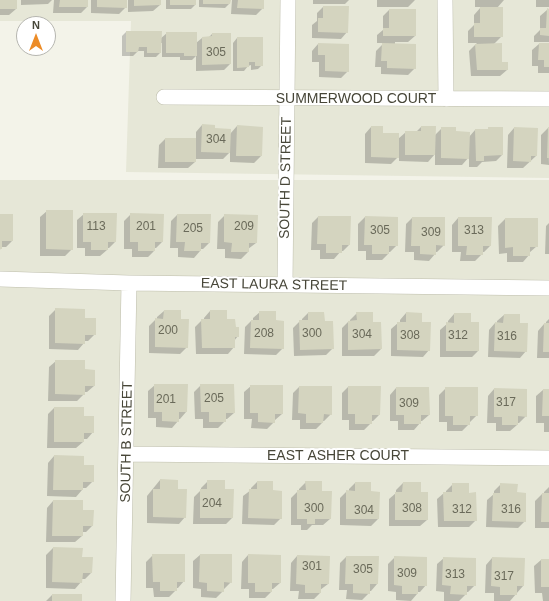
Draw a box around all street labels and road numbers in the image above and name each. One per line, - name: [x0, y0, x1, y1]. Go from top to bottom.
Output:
- street label: SUMMERWOOD COURT: [276, 91, 436, 107]
- street label: SOUTH D STREET: [277, 117, 295, 239]
- street label: EAST LAURA STREET: [201, 275, 347, 295]
- street label: SOUTH B STREET: [118, 381, 136, 503]
- street label: EAST ASHER COURT: [267, 448, 409, 464]

